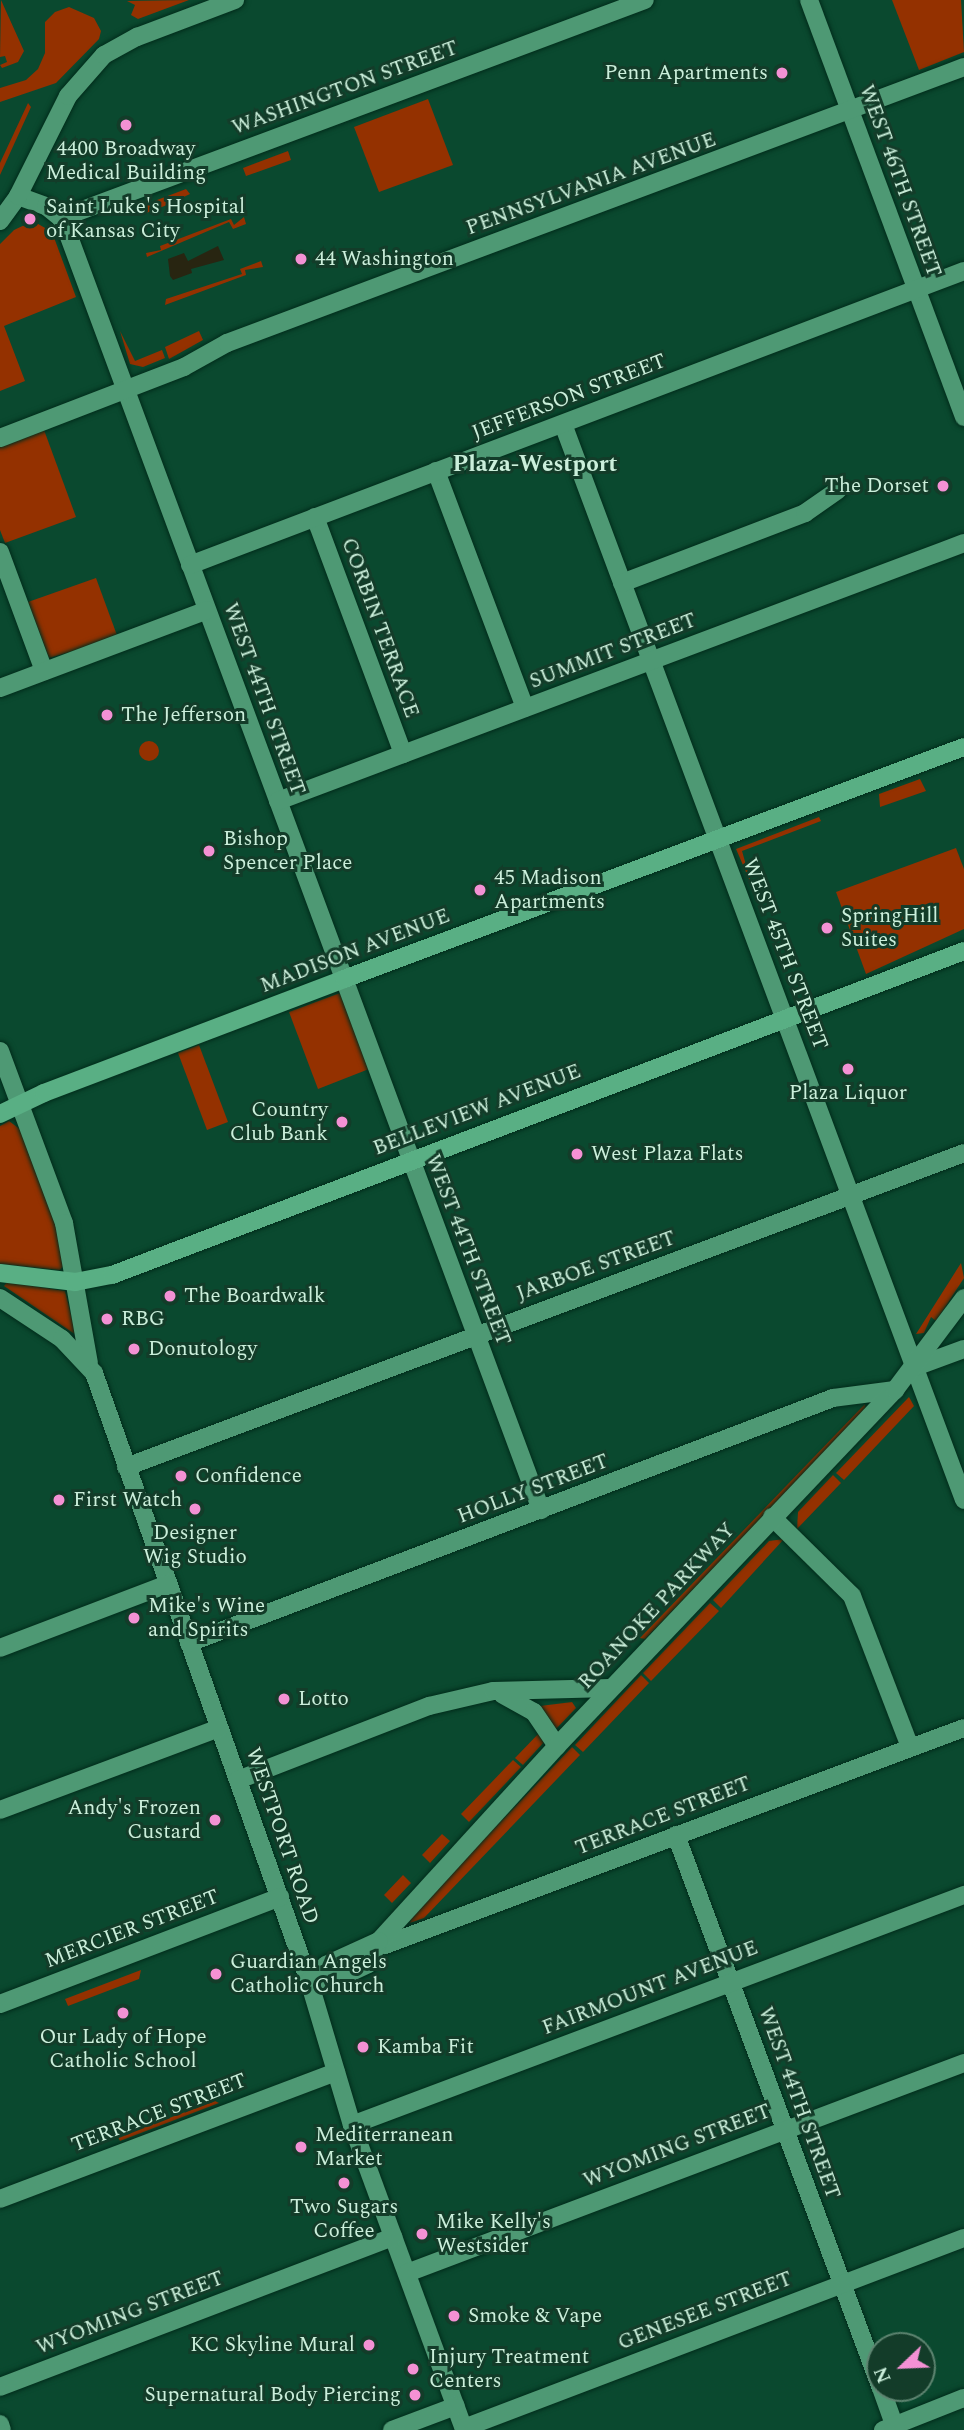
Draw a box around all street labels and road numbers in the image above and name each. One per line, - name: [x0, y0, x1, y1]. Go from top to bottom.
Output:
- street label: WASHINGTON STREET: [229, 35, 461, 141]
- street label: WEST 46TH STREET: [853, 81, 947, 281]
- street label: PENNSYLVANIA AVENUE: [463, 127, 719, 241]
- street label: JEFFERSON STREET: [468, 348, 670, 446]
- street label: CORBIN TERRACE: [336, 535, 424, 721]
- street label: WEST 44TH STREET: [217, 599, 311, 799]
- street label: SUMMIT STREET: [526, 608, 700, 694]
- street label: WEST 45TH STREET: [737, 855, 833, 1053]
- street label: MADISON AVENUE: [257, 903, 453, 999]
- street label: BELLEVIEW AVENUE: [369, 1059, 585, 1161]
- street label: WEST 44TH STREET: [420, 1151, 516, 1349]
- street label: JARBOE STREET: [513, 1226, 679, 1306]
- street label: HOLLY STREET: [454, 1449, 612, 1529]
- street label: ROANOKE PARKWAY: [573, 1517, 741, 1695]
- street label: WESTPORT ROAD: [240, 1744, 324, 1928]
- street label: TERRACE STREET: [572, 1771, 754, 1861]
- street label: MERCIER STREET: [41, 1884, 223, 1974]
- street label: FAIRMOUNT AVENUE: [539, 1935, 761, 2041]
- street label: WEST 44TH STREET: [752, 2003, 846, 2203]
- street label: TERRACE STREET: [68, 2068, 250, 2158]
- street label: WYOMING STREET: [580, 2099, 774, 2193]
- street label: WYOMING STREET: [33, 2266, 227, 2360]
- street label: GENESEE STREET: [614, 2266, 796, 2356]

